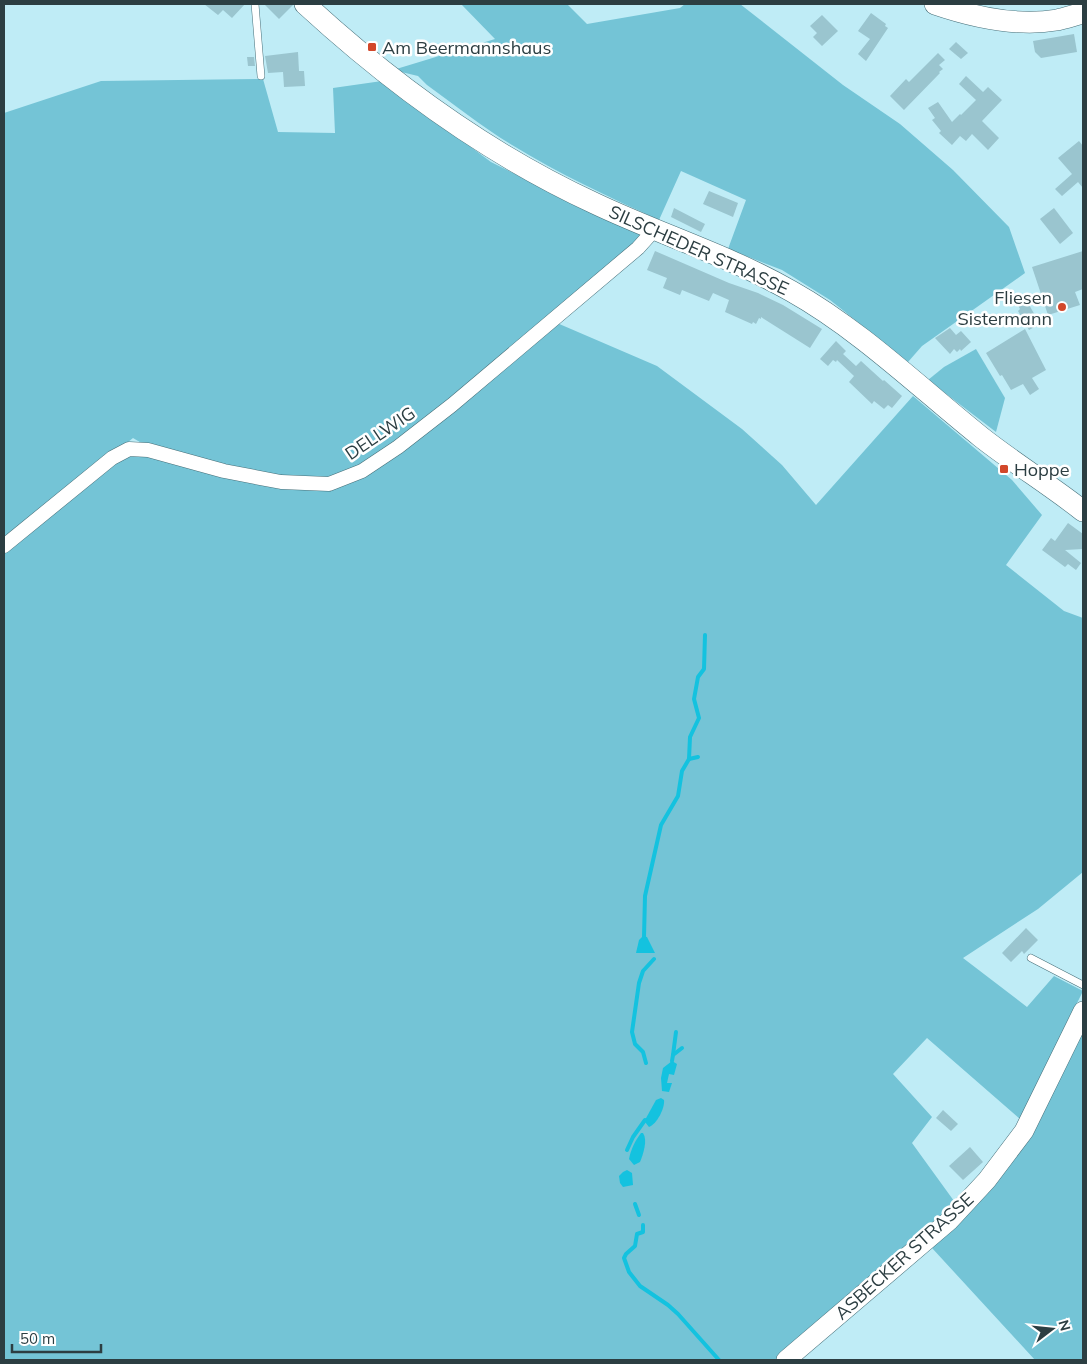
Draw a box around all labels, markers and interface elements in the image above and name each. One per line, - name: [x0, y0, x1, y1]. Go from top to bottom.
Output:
- place label: Am Beermannshaus: [382, 36, 551, 59]
- marker: Am Beermannshaus: [366, 41, 378, 53]
- street label: SILSCHEDER STRASSE: [605, 200, 793, 300]
- place label: Fliesen Sistermann: [957, 286, 1052, 330]
- marker: Fliesen Sistermann: [1056, 301, 1068, 313]
- street label: DELLWIG: [341, 401, 419, 465]
- place label: Hoppe: [1014, 458, 1069, 481]
- marker: Hoppe: [998, 463, 1010, 475]
- street label: ASBECKER STRASSE: [830, 1188, 978, 1324]
- north arrow: [1027, 1304, 1077, 1354]
- text: N: [1054, 1318, 1075, 1333]
- scale bar: [12, 1322, 101, 1354]
- text: 50 m: [20, 1329, 55, 1348]

